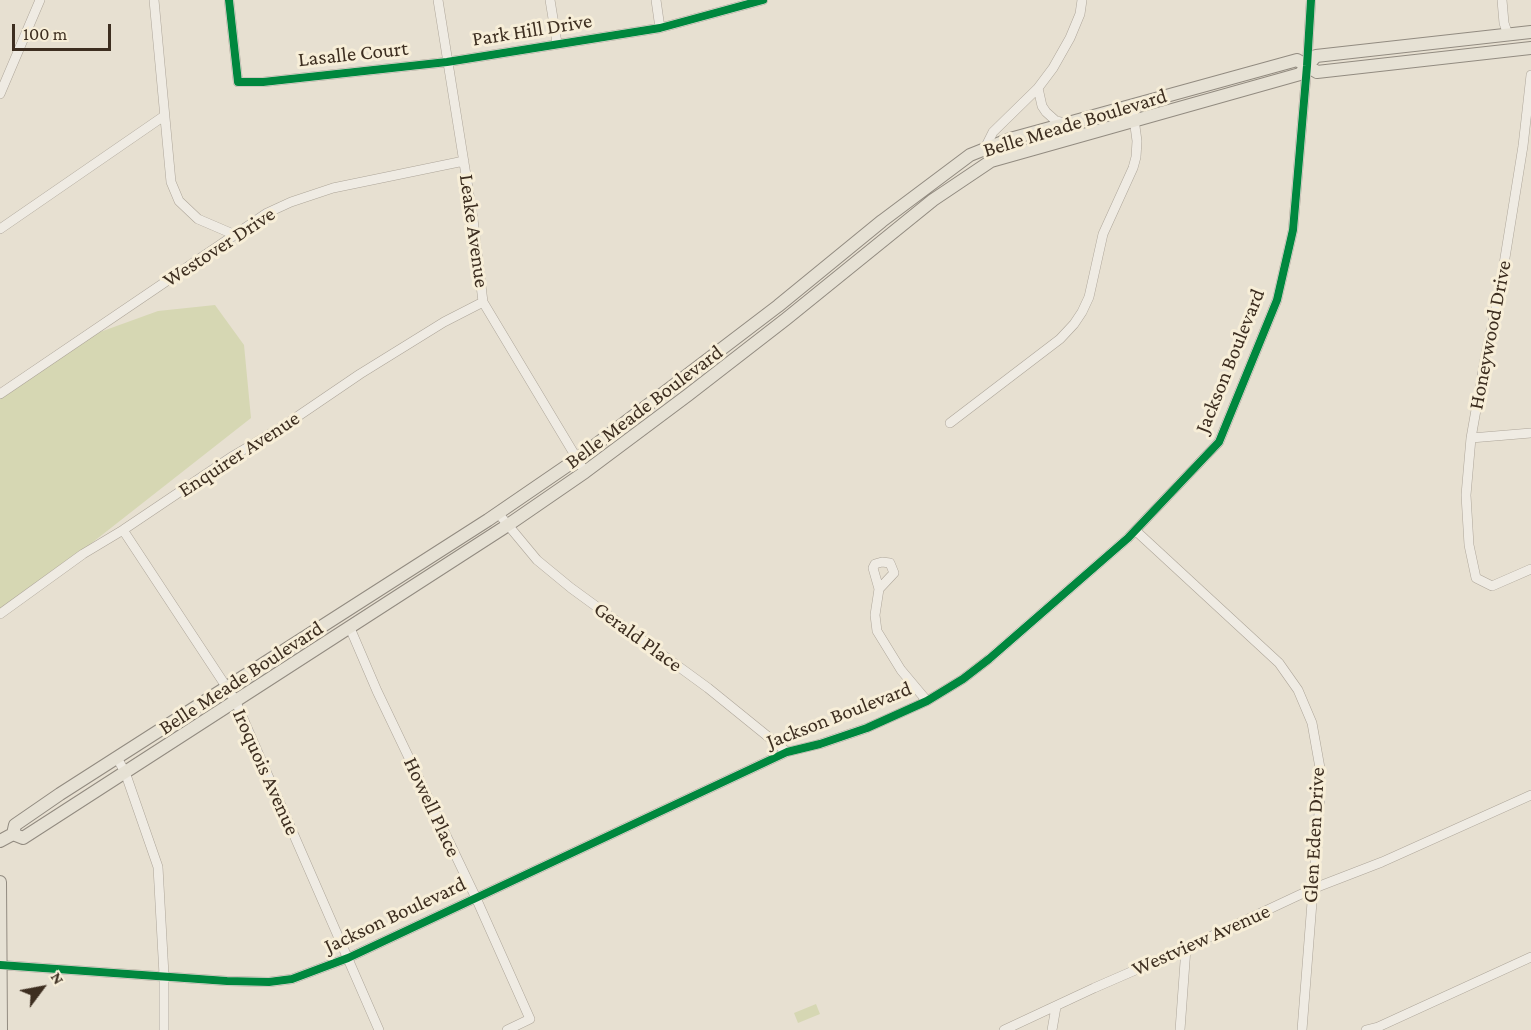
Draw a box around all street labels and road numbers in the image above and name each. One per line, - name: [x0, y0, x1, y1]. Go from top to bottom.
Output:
- street label: Park Hill Drive: [470, 8, 594, 52]
- street label: Lasalle Court: [297, 36, 409, 72]
- street label: Belle Meade Boulevard: [980, 83, 1170, 163]
- street label: Leake Avenue: [454, 173, 494, 289]
- street label: Westover Drive: [158, 201, 280, 293]
- street label: Honeywood Drive: [1463, 258, 1517, 412]
- street label: Jackson Boulevard: [1190, 285, 1270, 437]
- street label: Belle Meade Boulevard: [560, 340, 728, 474]
- street label: Enquirer Avenue: [174, 405, 304, 503]
- street label: Gerald Place: [589, 596, 687, 678]
- street label: Belle Meade Boulevard: [154, 616, 328, 740]
- street label: Jackson Boulevard: [763, 676, 915, 754]
- street label: Iroquois Avenue: [227, 705, 305, 839]
- street label: Howell Place: [398, 753, 466, 861]
- street label: Glen Eden Drive: [1298, 767, 1330, 903]
- street label: Jackson Boulevard: [320, 871, 470, 959]
- street label: Westview Avenue: [1128, 898, 1274, 982]

